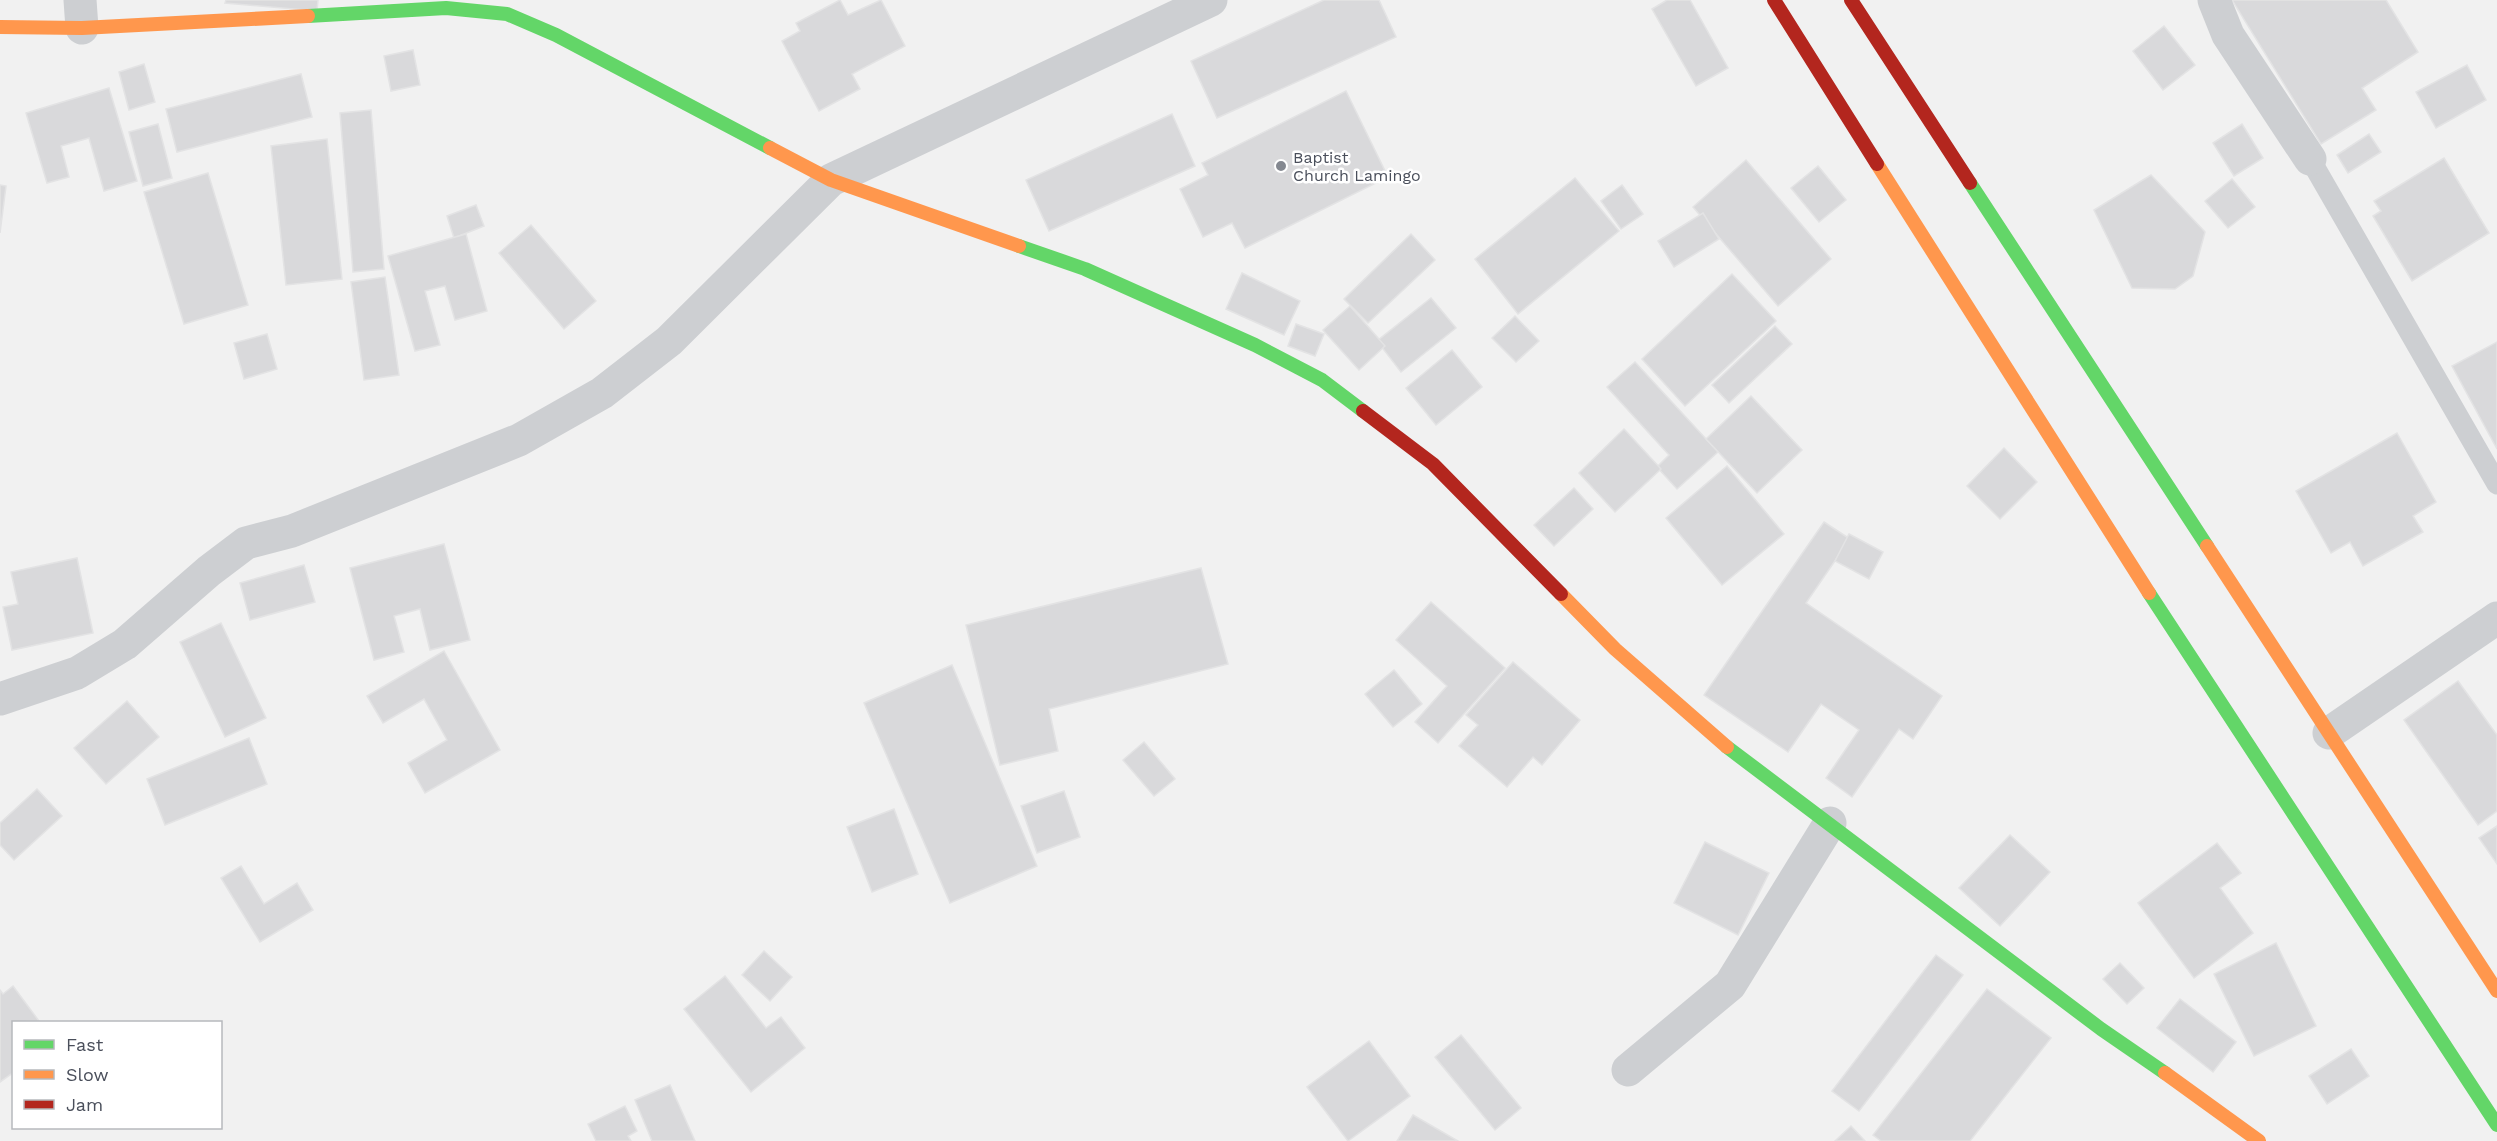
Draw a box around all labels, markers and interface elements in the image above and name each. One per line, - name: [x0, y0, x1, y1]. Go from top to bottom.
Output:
- place label: Baptist Church Lamingo: [1293, 148, 1421, 185]
- marker: Baptist Church Lamingo: [1274, 159, 1288, 173]
- legend: [12, 1021, 222, 1129]
- text: Fast: [66, 1034, 104, 1055]
- text: Slow: [66, 1064, 109, 1085]
- text: Jam: [66, 1094, 103, 1115]

